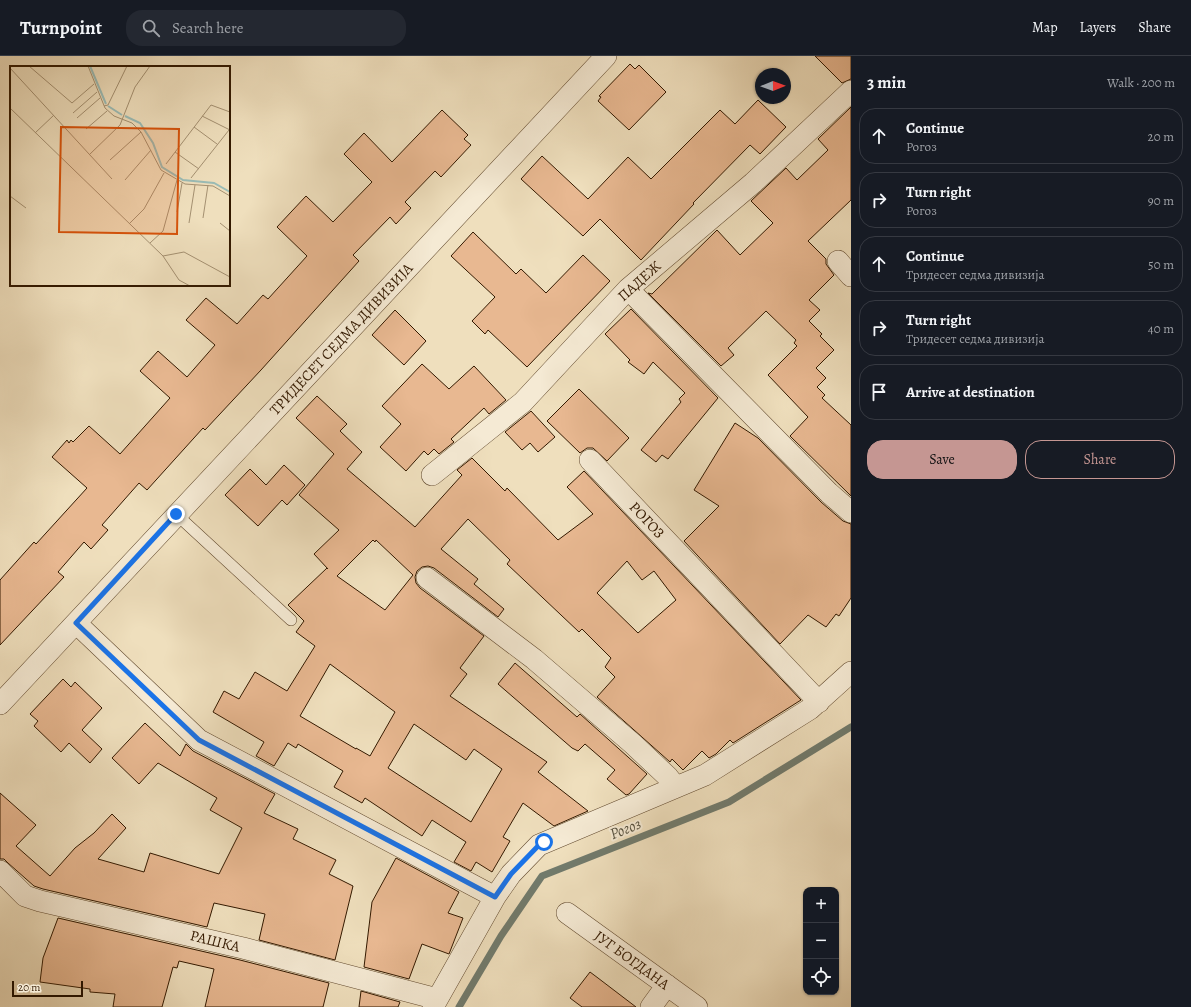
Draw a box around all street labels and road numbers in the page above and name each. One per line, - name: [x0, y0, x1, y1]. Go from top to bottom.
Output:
- street label: ПАДЕЖ: [613, 256, 665, 306]
- street label: ТРИДЕСЕТ СЕДМА ДИВИЗИЈА: [265, 258, 417, 419]
- street label: РОГОЗ: [625, 497, 669, 543]
- street label: РАШКА: [188, 925, 242, 957]
- street label: ЈУГ БОГДАНА: [590, 926, 674, 994]

